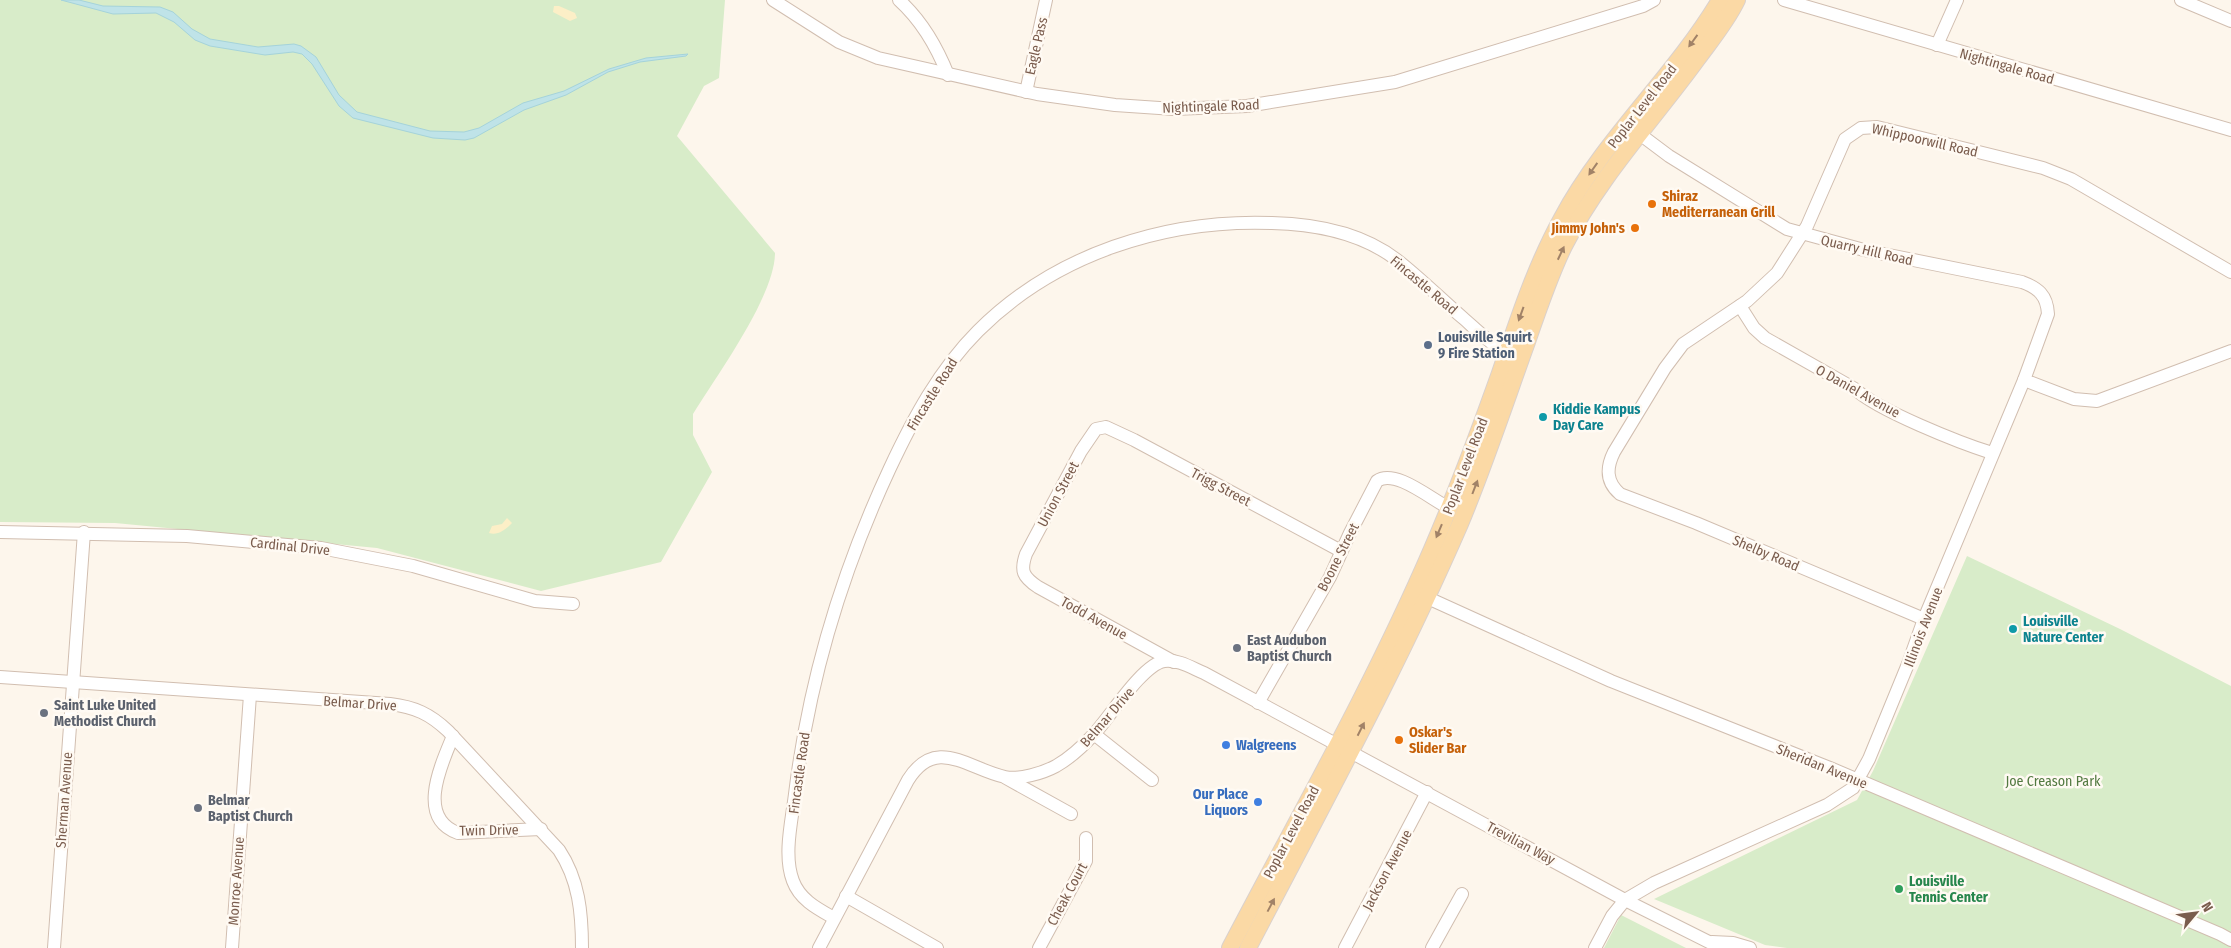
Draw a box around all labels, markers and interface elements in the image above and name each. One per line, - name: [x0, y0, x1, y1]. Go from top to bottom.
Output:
- street label: Eagle Pass: [1022, 16, 1051, 77]
- one-way arrow: [1688, 34, 1699, 47]
- street label: Nightingale Road: [1958, 45, 2056, 88]
- street label: Poplar Level Road: [1604, 61, 1681, 152]
- street label: Nightingale Road: [1162, 96, 1260, 117]
- street label: Whippoorwill Road: [1870, 120, 1980, 161]
- one-way arrow: [1588, 162, 1598, 176]
- place label: Shiraz Mediterranean Grill: [1662, 188, 1775, 221]
- marker: Shiraz Mediterranean Grill: [1646, 198, 1658, 210]
- place label: Jimmy John's: [1550, 220, 1625, 237]
- marker: Jimmy John's: [1629, 222, 1641, 234]
- street label: Quarry Hill Road: [1819, 232, 1915, 269]
- one-way arrow: [1557, 246, 1565, 260]
- street label: Fincastle Road: [1387, 252, 1461, 318]
- one-way arrow: [1517, 306, 1524, 321]
- place label: Louisville Squirt 9 Fire Station: [1438, 329, 1533, 362]
- marker: Louisville Squirt 9 Fire Station: [1422, 339, 1434, 351]
- street label: Fincastle Road: [903, 355, 961, 434]
- street label: O Daniel Avenue: [1813, 361, 1903, 422]
- place label: Kiddie Kampus Day Care: [1553, 401, 1640, 434]
- marker: Kiddie Kampus Day Care: [1537, 411, 1549, 423]
- street label: Poplar Level Road: [1439, 415, 1492, 517]
- street label: Union Street: [1034, 458, 1083, 530]
- street label: Trigg Street: [1188, 465, 1254, 510]
- one-way arrow: [1471, 480, 1479, 494]
- street label: Boone Street: [1314, 520, 1363, 594]
- one-way arrow: [1435, 524, 1443, 538]
- street label: Shelby Road: [1730, 532, 1802, 575]
- street label: Cardinal Drive: [249, 534, 331, 559]
- street label: Illinois Avenue: [1900, 585, 1947, 670]
- street label: Todd Avenue: [1058, 593, 1130, 644]
- place label: Louisville Nature Center: [2023, 613, 2105, 646]
- marker: Louisville Nature Center: [2007, 623, 2019, 635]
- place label: East Audubon Baptist Church: [1247, 632, 1332, 665]
- marker: East Audubon Baptist Church: [1231, 642, 1243, 654]
- street label: Belmar Drive: [1077, 684, 1138, 751]
- street label: Belmar Drive: [323, 692, 397, 715]
- place label: Saint Luke United Methodist Church: [54, 697, 156, 730]
- marker: Saint Luke United Methodist Church: [38, 707, 50, 719]
- one-way arrow: [1357, 722, 1365, 737]
- place label: Oskar's Slider Bar: [1409, 724, 1467, 757]
- street label: Fincastle Road: [785, 731, 814, 815]
- marker: Oskar's Slider Bar: [1393, 734, 1405, 746]
- place label: Walgreens: [1236, 737, 1296, 754]
- marker: Walgreens: [1220, 739, 1232, 751]
- street label: Sheridan Avenue: [1774, 740, 1870, 792]
- street label: Sherman Avenue: [53, 751, 76, 849]
- park label: Joe Creason Park: [2005, 773, 2101, 790]
- street label: Poplar Level Road: [1260, 783, 1323, 881]
- place label: Our Place Liquors: [1193, 786, 1248, 819]
- place label: Belmar Baptist Church: [208, 792, 293, 825]
- marker: Our Place Liquors: [1252, 796, 1264, 808]
- marker: Belmar Baptist Church: [192, 802, 204, 814]
- street label: Trevilian Way: [1484, 818, 1558, 869]
- street label: Twin Drive: [459, 821, 519, 840]
- street label: Jackson Avenue: [1359, 827, 1416, 914]
- street label: Monroe Avenue: [225, 836, 248, 926]
- street label: Cheak Court: [1044, 860, 1091, 929]
- place label: Louisville Tennis Center: [1909, 873, 1989, 906]
- marker: Louisville Tennis Center: [1893, 883, 1905, 895]
- north arrow: [2171, 888, 2221, 938]
- one-way arrow: [1266, 898, 1275, 912]
- text: N: [2197, 899, 2216, 915]

